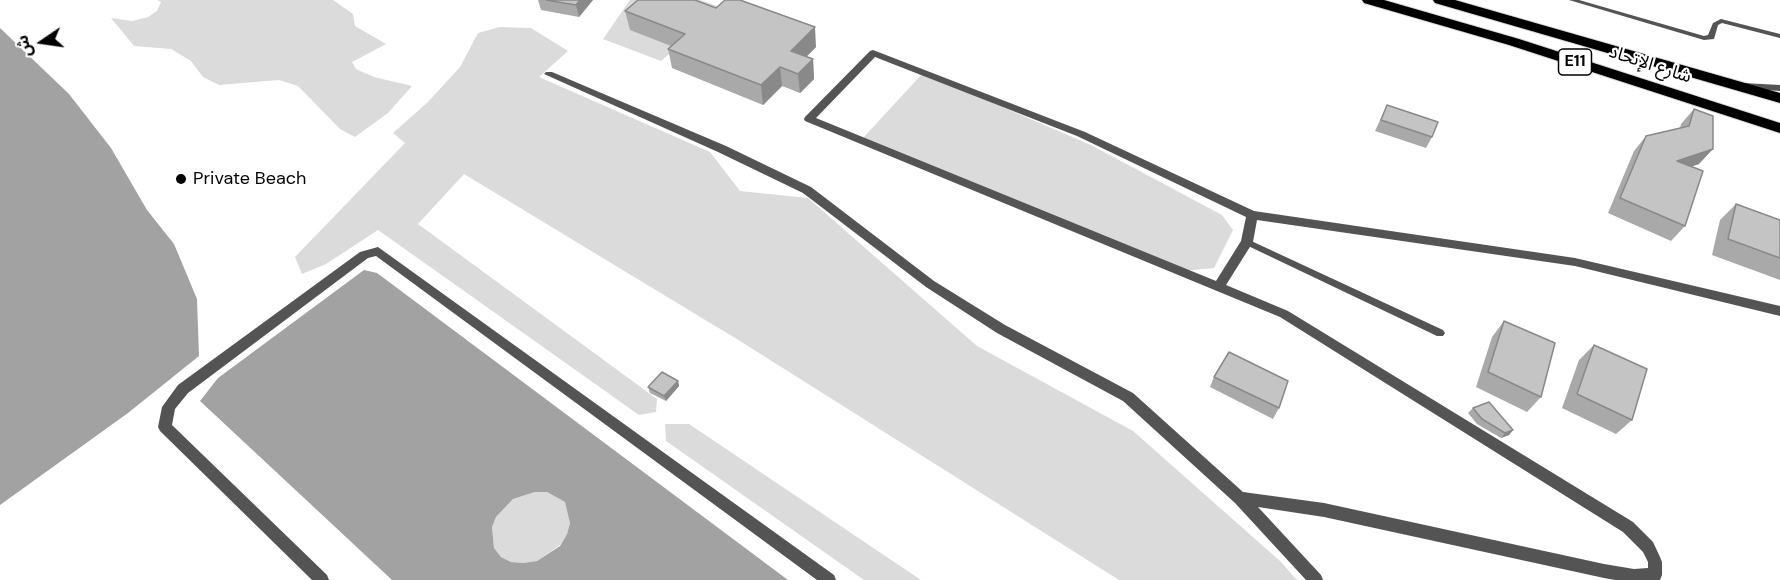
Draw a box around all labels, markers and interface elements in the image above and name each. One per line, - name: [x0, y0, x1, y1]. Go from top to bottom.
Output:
- north arrow: [12, 12, 72, 72]
- text: ش: [11, 33, 37, 59]
- street label: شارع الإتحاد: [1606, 42, 1694, 88]
- road number: E11: [1558, 49, 1592, 75]
- place label: Private Beach: [193, 168, 306, 190]
- marker: Private Beach: [174, 172, 188, 186]

